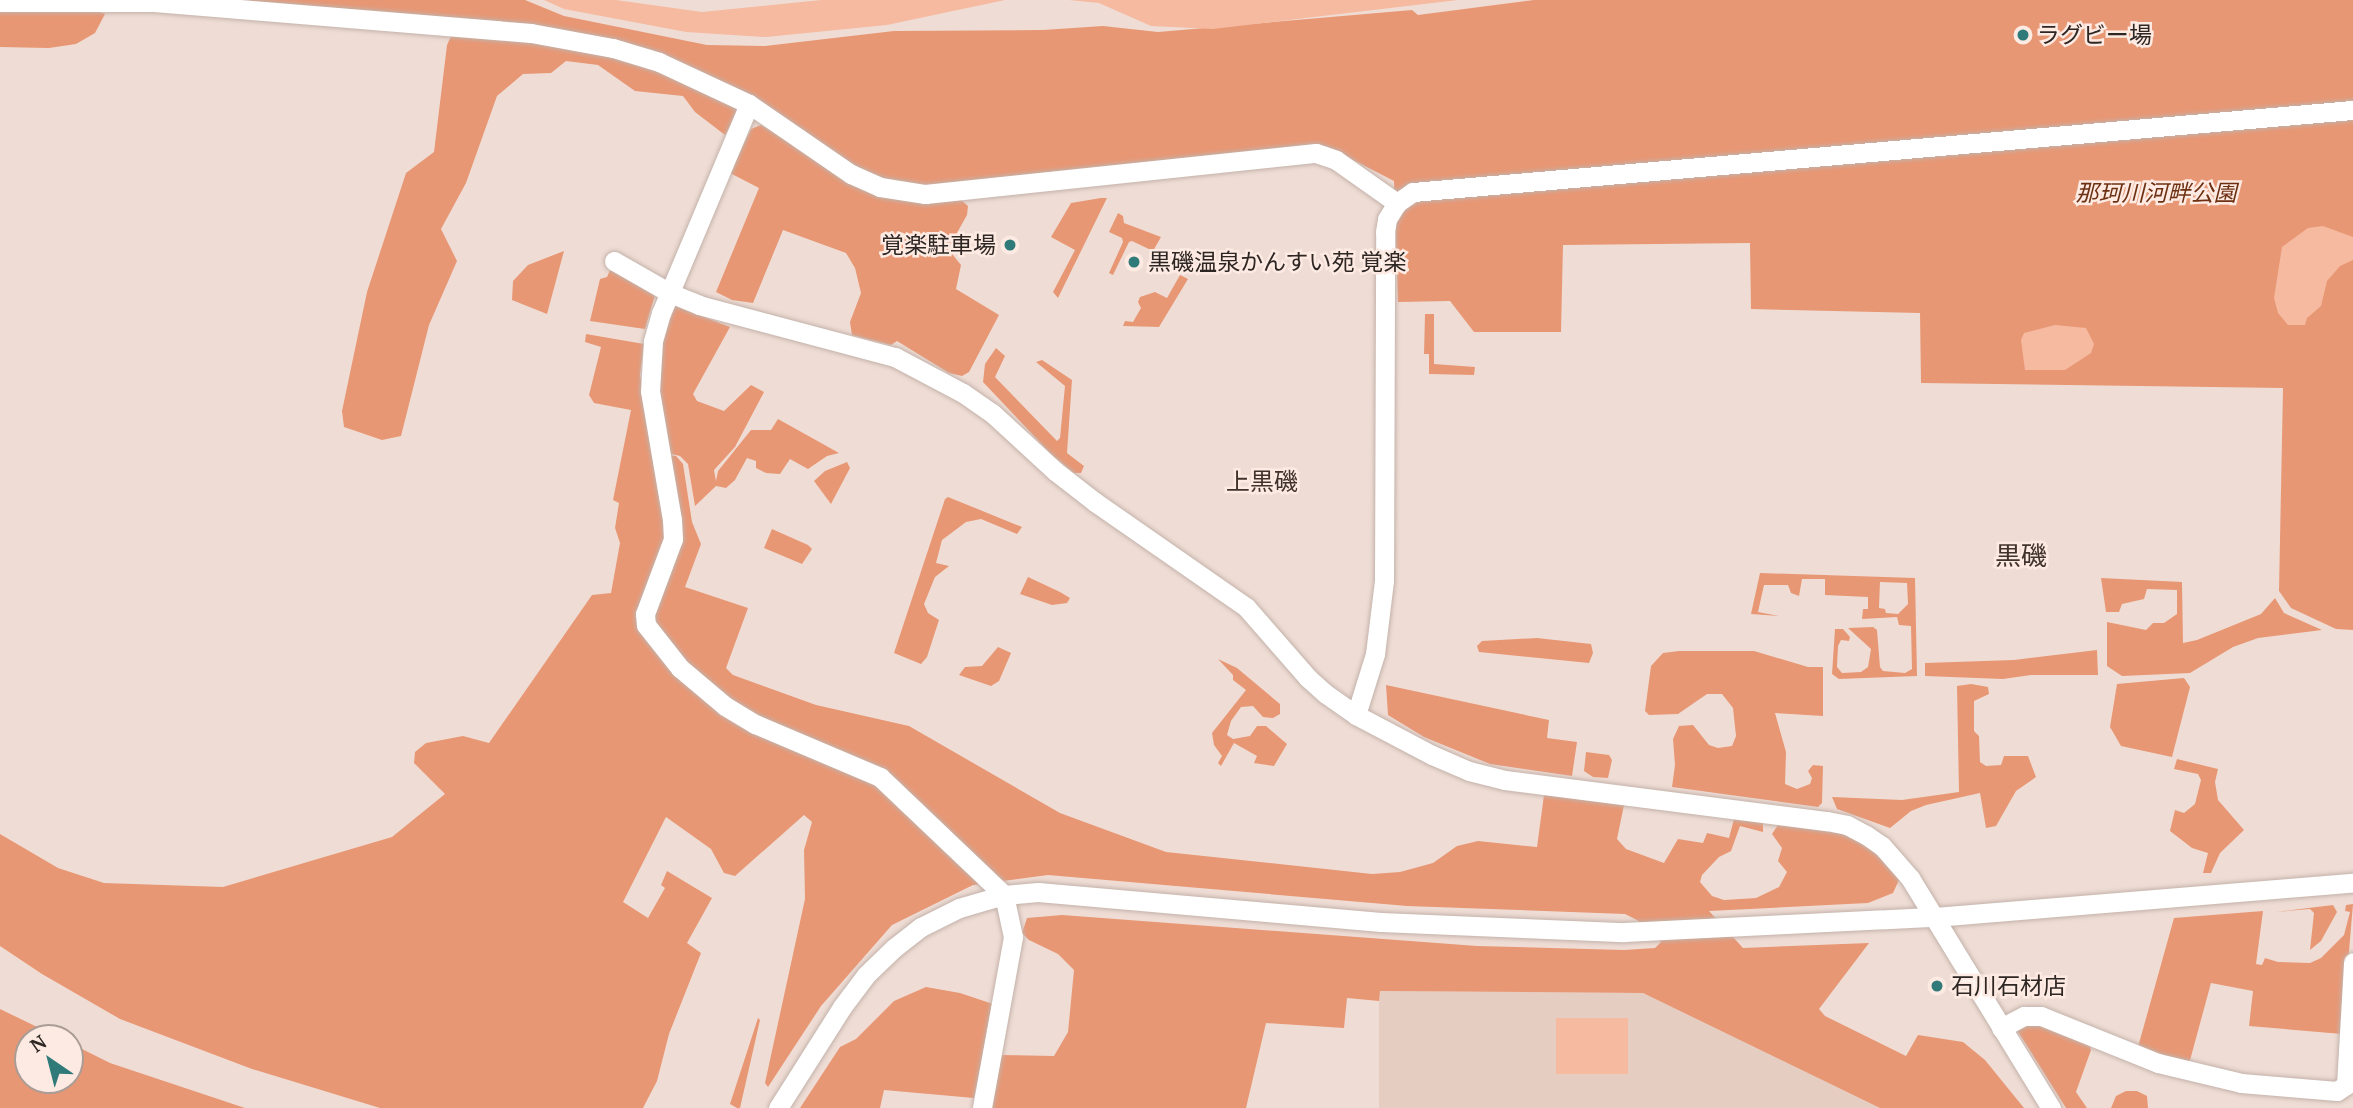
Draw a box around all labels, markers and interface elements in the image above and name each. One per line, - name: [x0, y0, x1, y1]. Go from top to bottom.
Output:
- place label: ラグビー場: [2037, 21, 2152, 49]
- marker: ラグビー場: [2015, 27, 2031, 43]
- park label: 那珂川河畔公園: [2076, 179, 2236, 207]
- place label: 覚楽駐車場: [881, 231, 996, 259]
- marker: 覚楽駐車場: [1002, 237, 1018, 253]
- place label: 黒磯温泉かんすい苑 覚楽: [1148, 248, 1407, 276]
- marker: 黒磯温泉かんすい苑 覚楽: [1126, 254, 1142, 270]
- district label: 上黒磯: [1226, 468, 1298, 496]
- district label: 黒磯: [1995, 540, 2047, 572]
- place label: 石川石材店: [1951, 972, 2066, 1000]
- marker: 石川石材店: [1929, 978, 1945, 994]
- north arrow: [14, 1024, 84, 1094]
- text: N: [25, 1029, 51, 1057]

